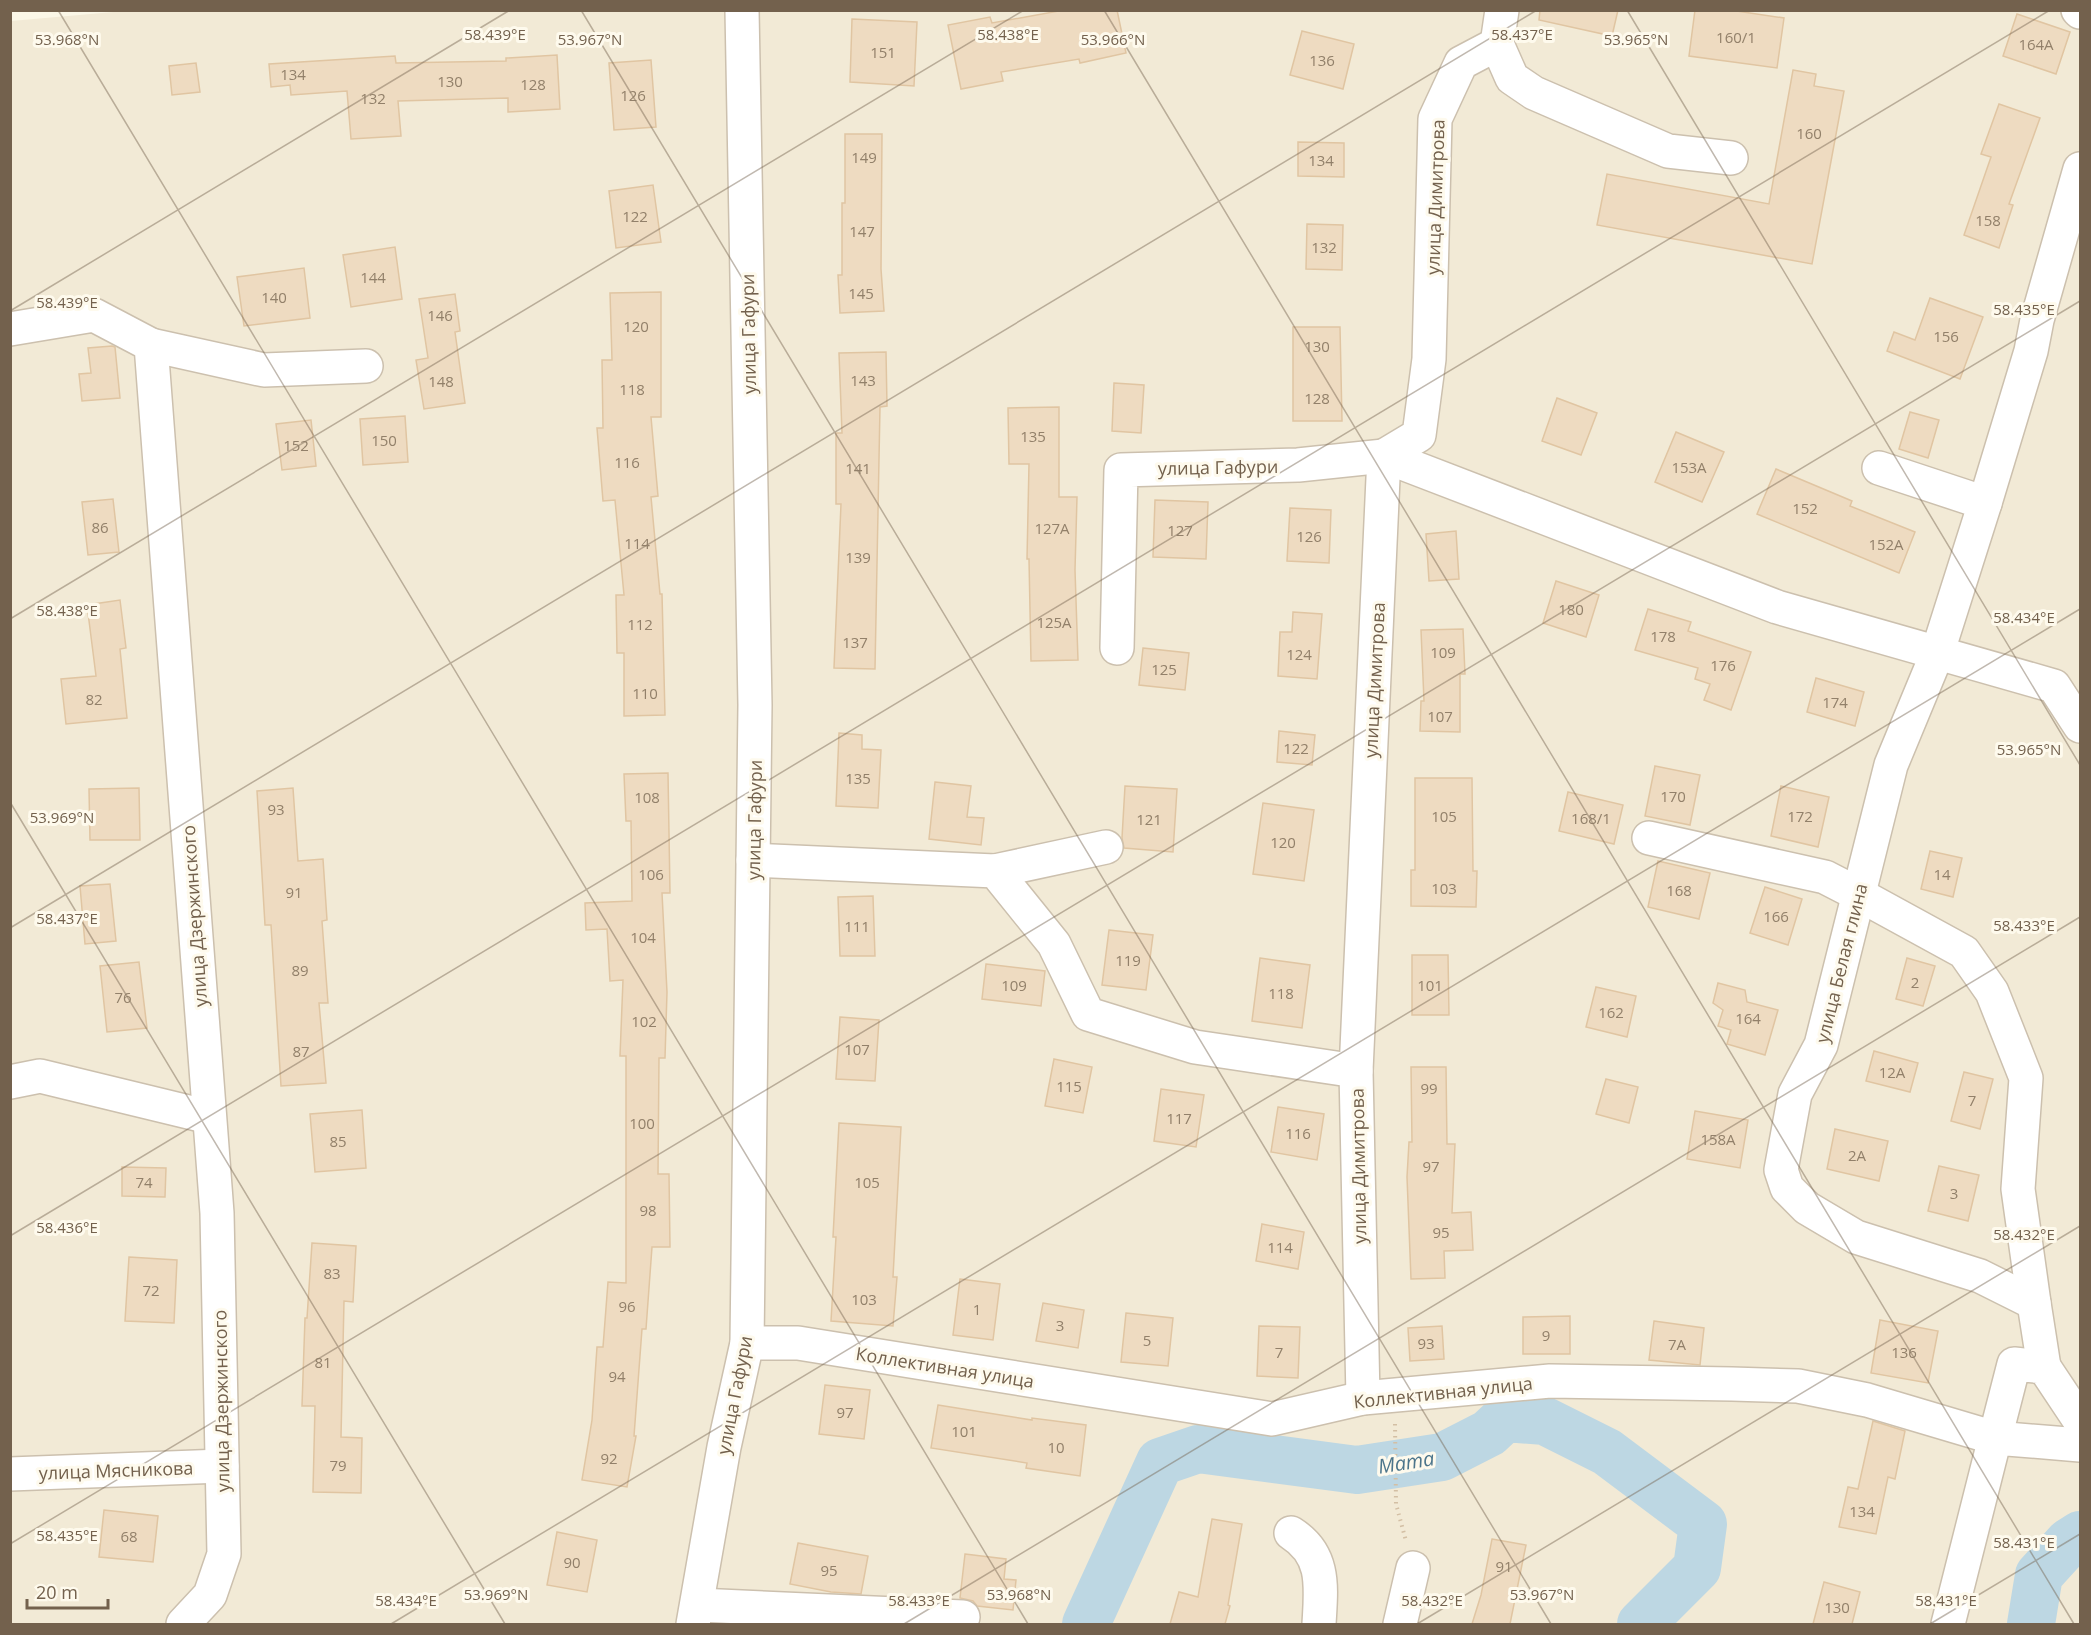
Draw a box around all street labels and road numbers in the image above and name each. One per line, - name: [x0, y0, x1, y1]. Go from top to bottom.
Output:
- street label: улица Димитрова: [1420, 119, 1450, 275]
- street label: улица Гафури: [735, 274, 761, 394]
- street label: улица Гафури: [1158, 454, 1278, 480]
- street label: улица Димитрова: [1358, 602, 1390, 758]
- street label: улица Гафури: [741, 760, 767, 880]
- street label: улица Дзержинского: [176, 824, 212, 1008]
- street label: улица Белая глина: [1810, 881, 1872, 1045]
- street label: улица Димитрова: [1345, 1088, 1371, 1244]
- street label: улица Дзержинского: [207, 1310, 235, 1492]
- street label: улица Гафури: [711, 1334, 757, 1456]
- street label: Коллективная улица: [854, 1341, 1036, 1393]
- street label: Коллективная улица: [1352, 1371, 1534, 1413]
- street label: улица Мясникова: [38, 1455, 194, 1485]

